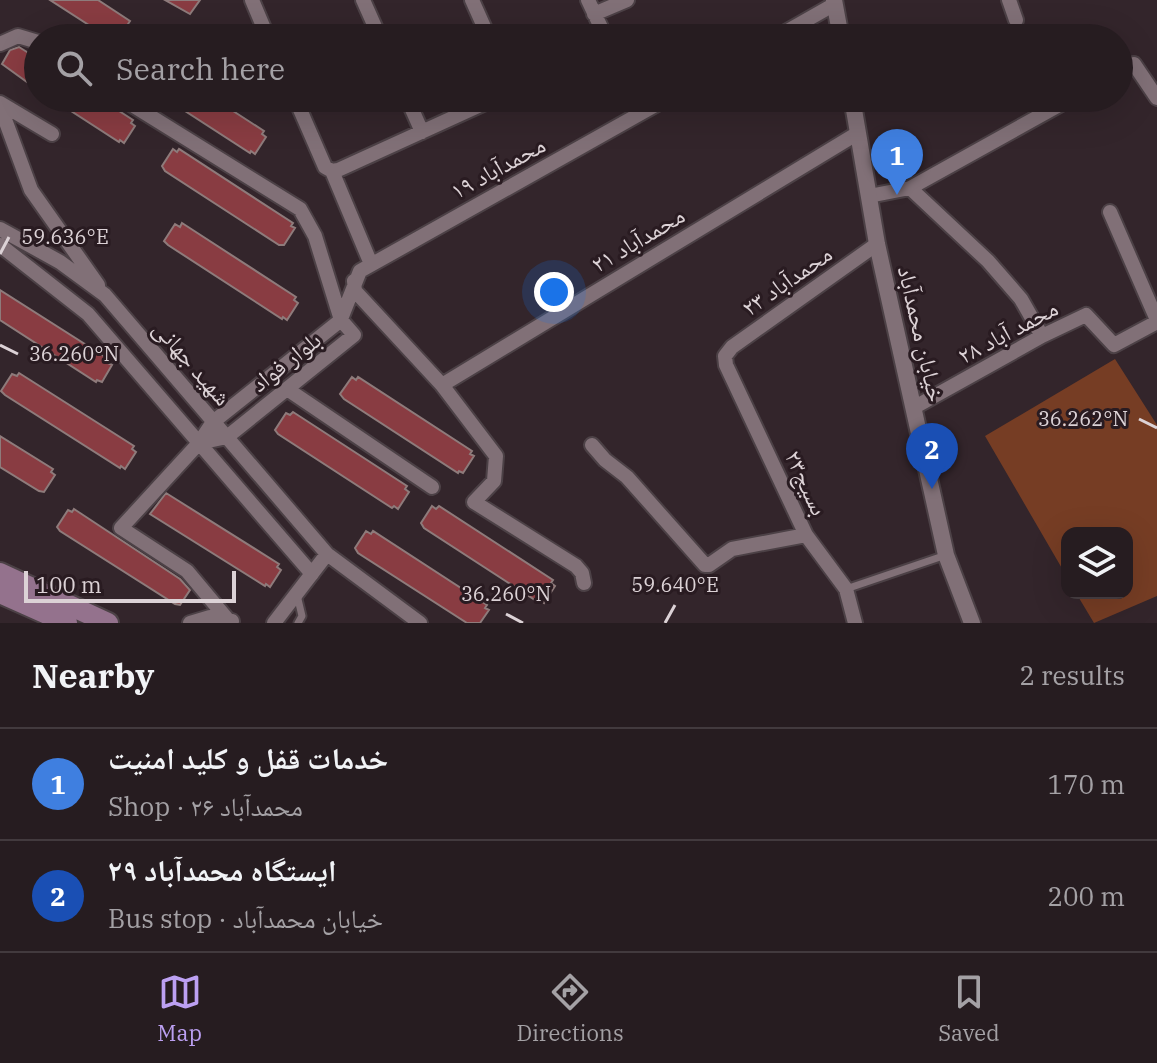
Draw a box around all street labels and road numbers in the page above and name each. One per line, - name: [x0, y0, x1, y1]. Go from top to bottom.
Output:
- street label: محمدآباد ۱۹: [444, 128, 551, 206]
- street label: محمدآباد ۲۱: [585, 199, 690, 280]
- street label: محمدآباد ۲۳: [735, 237, 838, 323]
- street label: خیابان محمدآباد: [891, 263, 953, 405]
- street label: محمد آباد ۲۸: [952, 291, 1063, 371]
- street label: شهید جهانی: [147, 313, 239, 412]
- street label: بلوار فواد: [244, 324, 327, 399]
- street label: بسیج۲۳: [778, 445, 836, 520]

